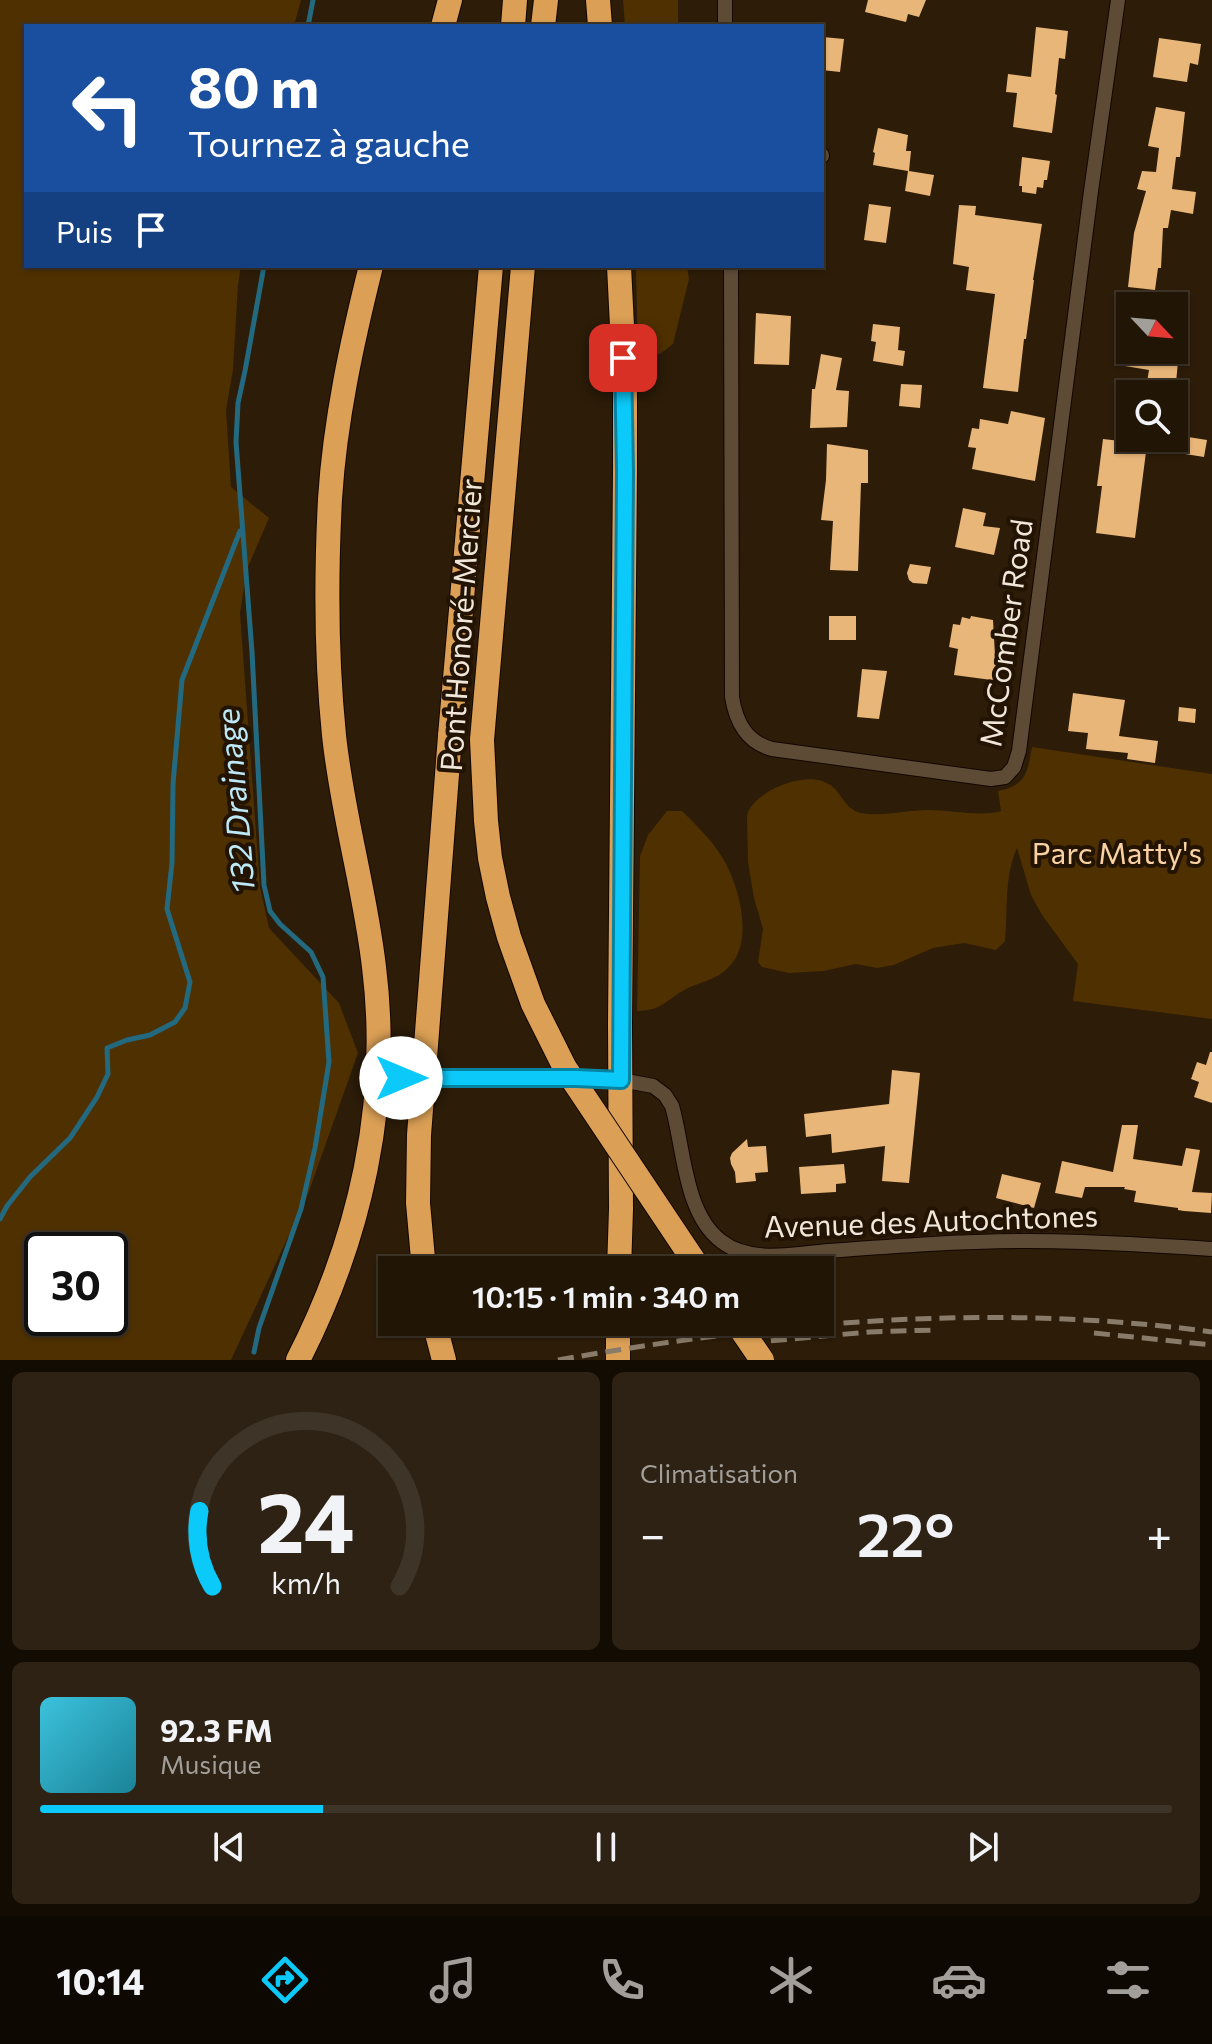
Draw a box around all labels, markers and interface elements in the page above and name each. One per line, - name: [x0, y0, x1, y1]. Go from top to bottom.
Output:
- text: 80 m: [188, 51, 319, 120]
- icon: left: [56, 56, 160, 160]
- text: Tournez à gauche: [188, 120, 470, 164]
- icon: arrive: [129, 208, 173, 252]
- text: Puis: [56, 212, 113, 249]
- north arrow: [1116, 292, 1188, 364]
- map controls: [1116, 292, 1188, 452]
- pin: [589, 324, 657, 392]
- icon: arrive: [601, 336, 645, 380]
- button: search: [1116, 380, 1188, 452]
- street label: Pont Honoré-Mercier: [431, 477, 488, 772]
- street label: McComber Road: [970, 516, 1039, 749]
- water label: 132 Drainage: [206, 707, 262, 895]
- park label: Parc Matty's: [1032, 833, 1202, 870]
- position arrow: [359, 1036, 443, 1120]
- street label: Avenue des Autochtones: [763, 1195, 1099, 1244]
- speed limit sign: 30: [24, 1232, 128, 1336]
- text: 10:15 · 1 min · 340 m: [472, 1277, 740, 1314]
- text: Climatisation: [640, 1457, 798, 1488]
- text: 24: [257, 1468, 355, 1570]
- text: 22°: [857, 1496, 954, 1569]
- text: −: [640, 1506, 665, 1560]
- text: +: [1146, 1506, 1172, 1560]
- text: km/h: [271, 1565, 341, 1600]
- text: 92.3 FM: [160, 1711, 273, 1748]
- text: Musique: [160, 1748, 261, 1779]
- icon: previous: [207, 1825, 251, 1869]
- icon: pause: [584, 1825, 628, 1869]
- icon: next: [961, 1825, 1005, 1869]
- icon: directions: [257, 1952, 313, 2008]
- icon: music: [425, 1952, 481, 2008]
- icon: phone: [594, 1952, 650, 2008]
- icon: climate: [763, 1952, 819, 2008]
- icon: car: [931, 1952, 987, 2008]
- icon: filters: [1100, 1952, 1156, 2008]
- text: 10:14: [56, 1958, 144, 2002]

